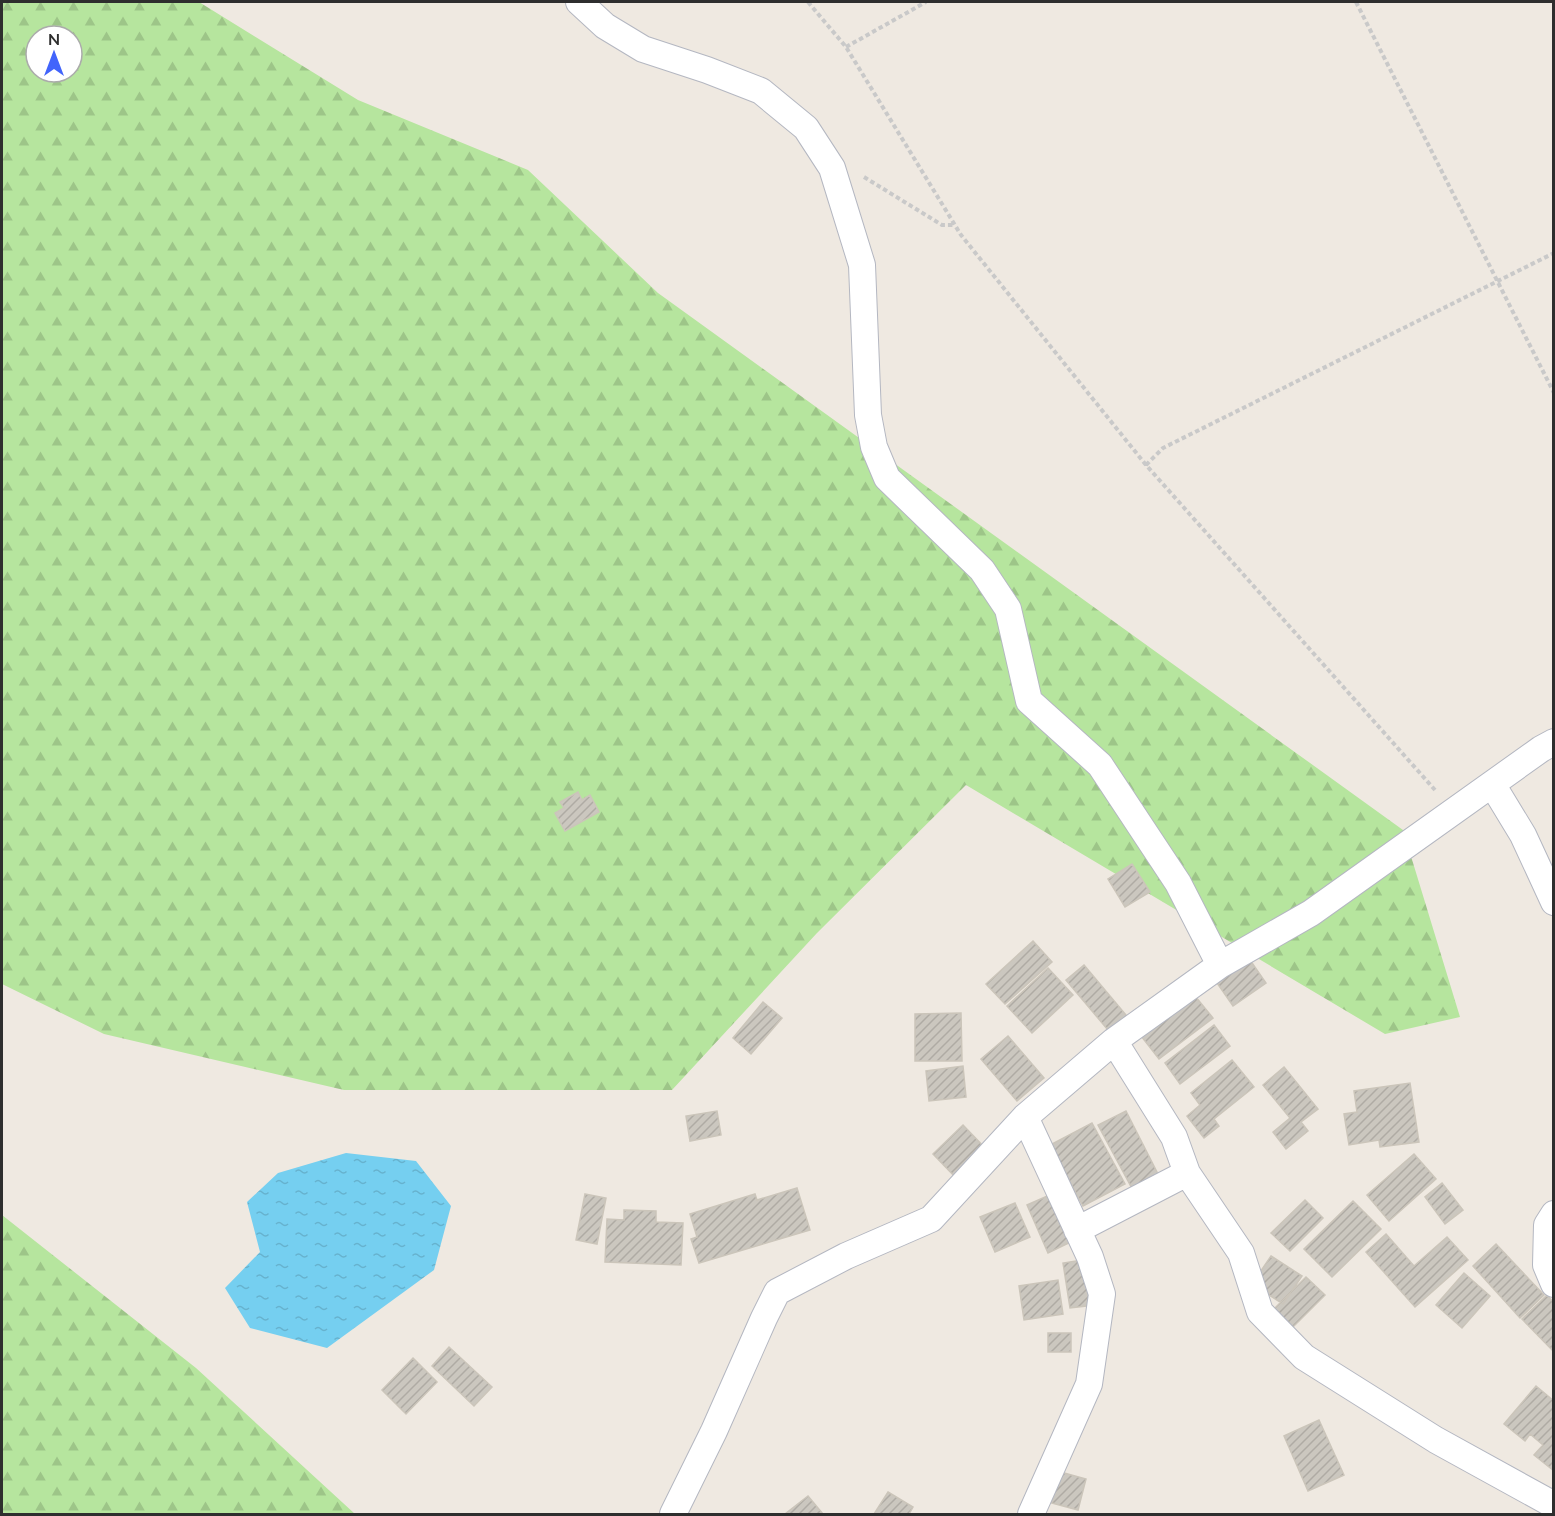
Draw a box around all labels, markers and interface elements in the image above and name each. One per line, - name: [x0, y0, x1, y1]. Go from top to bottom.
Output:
- north arrow: [24, 24, 84, 84]
- text: N: [48, 29, 60, 49]

